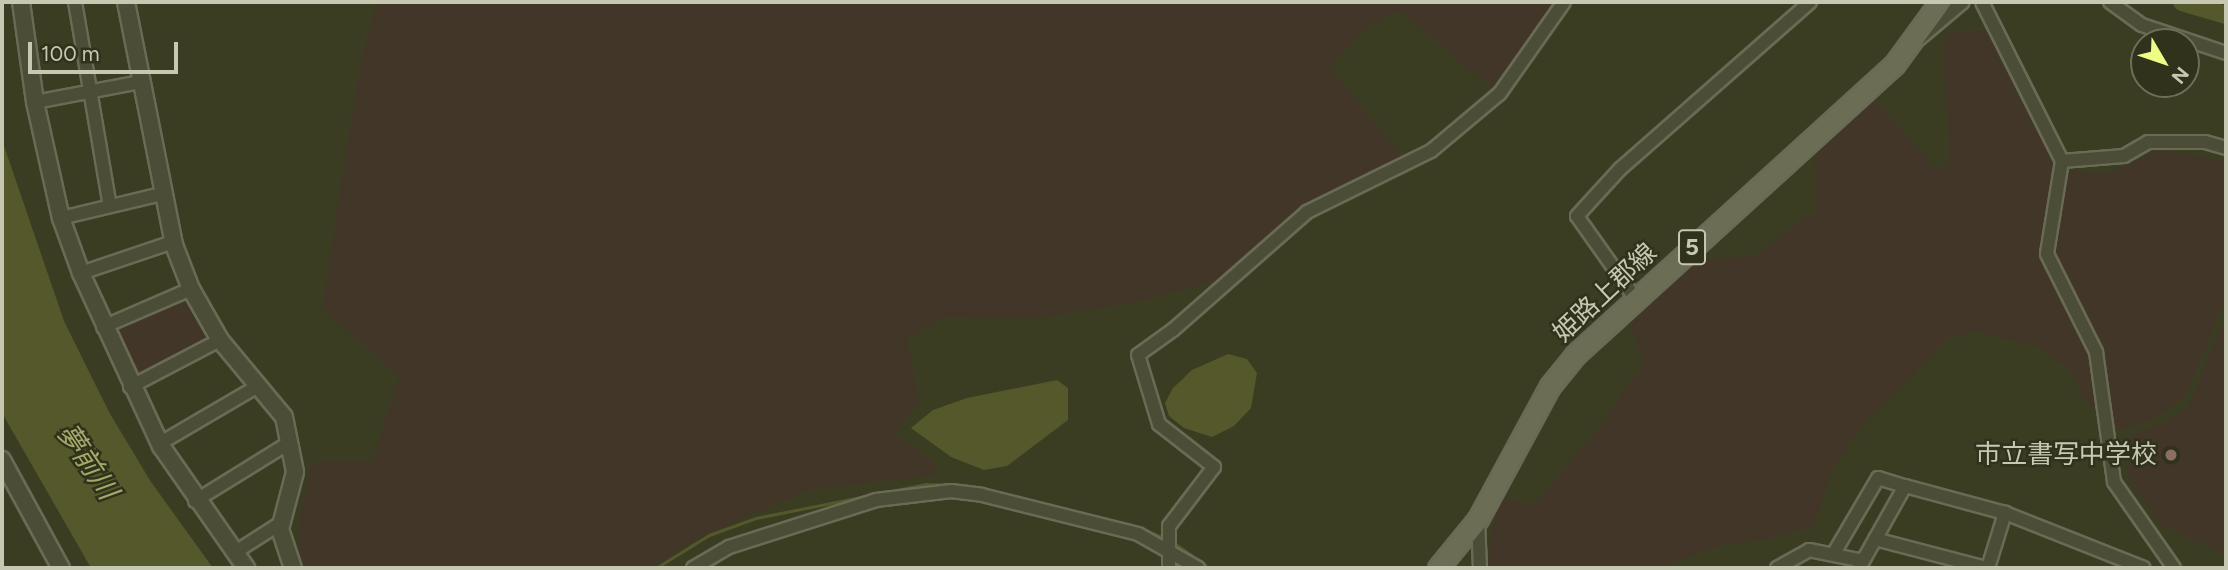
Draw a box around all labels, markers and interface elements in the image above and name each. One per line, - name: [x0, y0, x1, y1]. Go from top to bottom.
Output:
- scale bar: [32, 28, 182, 72]
- north arrow: [2130, 28, 2200, 98]
- text: 100 m: [41, 41, 100, 66]
- text: N: [2167, 62, 2194, 88]
- road number: 5: [1678, 226, 1706, 268]
- street label: 姫路上郡線: [1547, 237, 1663, 349]
- water label: 夢前川: [51, 417, 125, 505]
- place label: 市立書写中学校: [1975, 439, 2157, 471]
- marker: 市立書写中学校: [2163, 447, 2179, 463]

